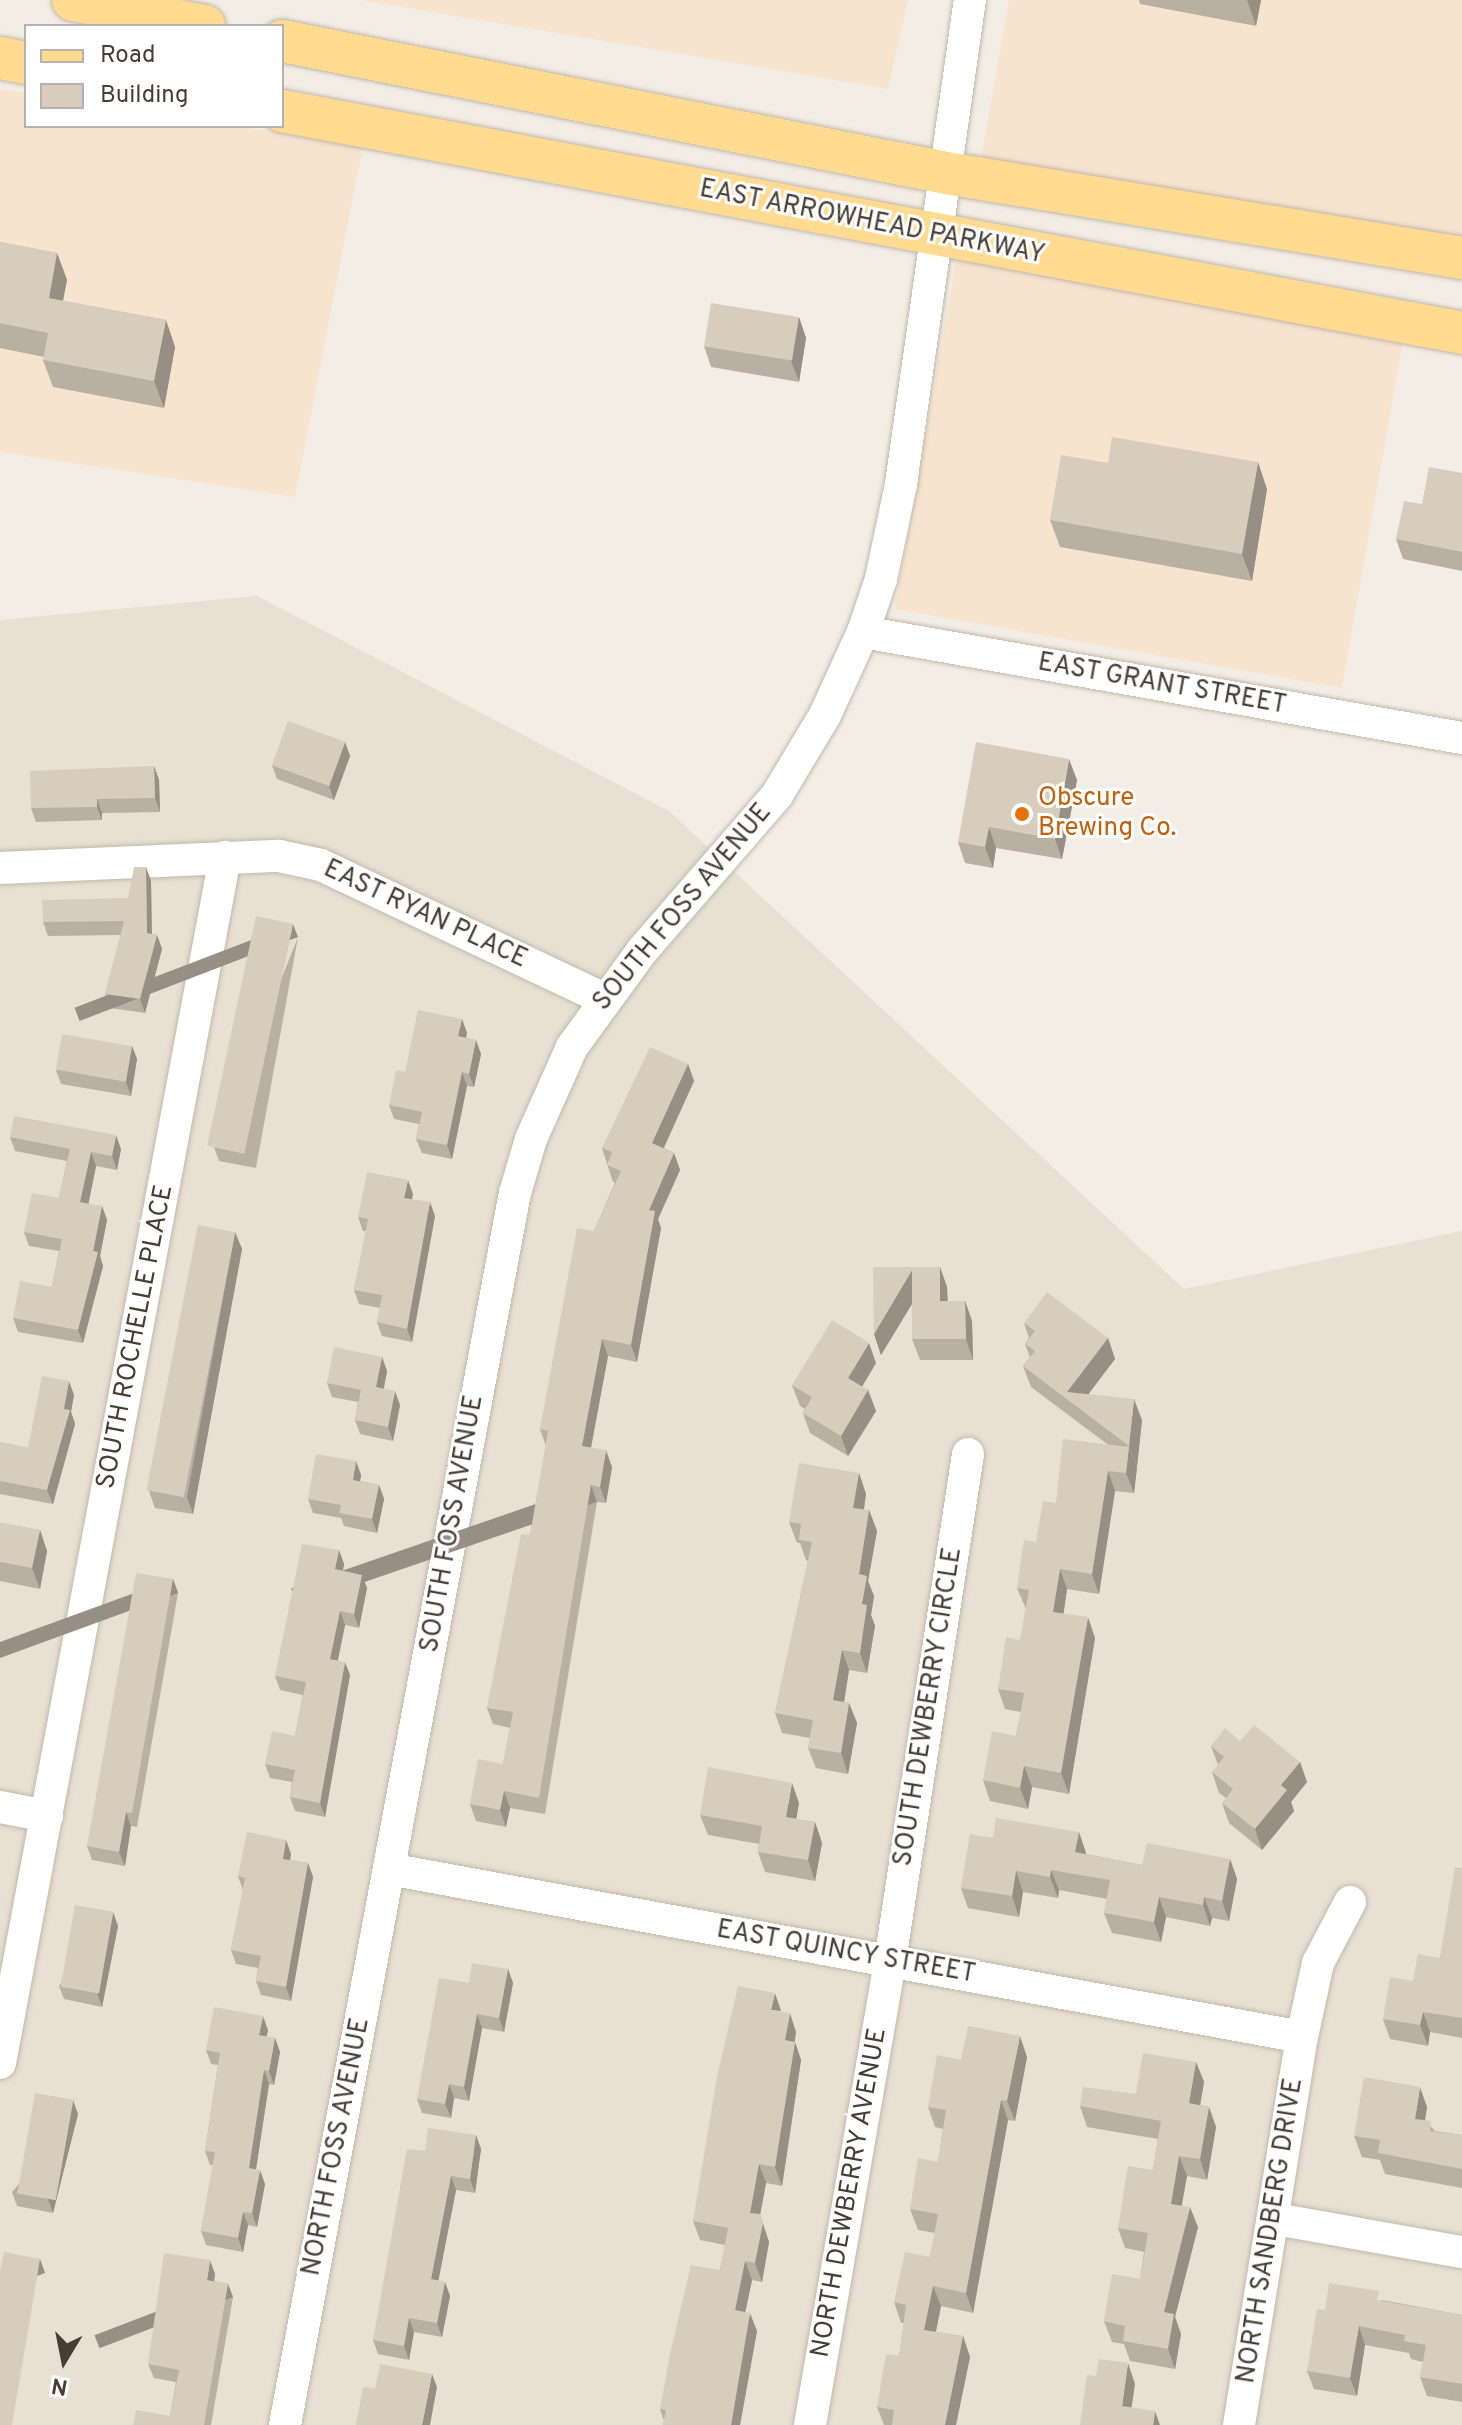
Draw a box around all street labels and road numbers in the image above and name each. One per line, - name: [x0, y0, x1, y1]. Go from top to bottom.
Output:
- street label: EAST ARROWHEAD PARKWAY: [696, 174, 1048, 272]
- street label: EAST GRANT STREET: [1034, 648, 1290, 722]
- street label: SOUTH FOSS AVENUE: [587, 798, 779, 1018]
- street label: EAST RYAN PLACE: [318, 854, 532, 976]
- street label: SOUTH ROCHELLE PLACE: [91, 1182, 181, 1492]
- street label: SOUTH FOSS AVENUE: [415, 1392, 491, 1656]
- street label: SOUTH DEWBERRY CIRCLE: [888, 1545, 970, 1869]
- street label: EAST QUINCY STREET: [713, 1915, 979, 1991]
- street label: NORTH FOSS AVENUE: [297, 2015, 377, 2279]
- street label: NORTH DEWBERRY AVENUE: [805, 2025, 895, 2361]
- street label: NORTH SANDBERG DRIVE: [1231, 2076, 1311, 2386]

